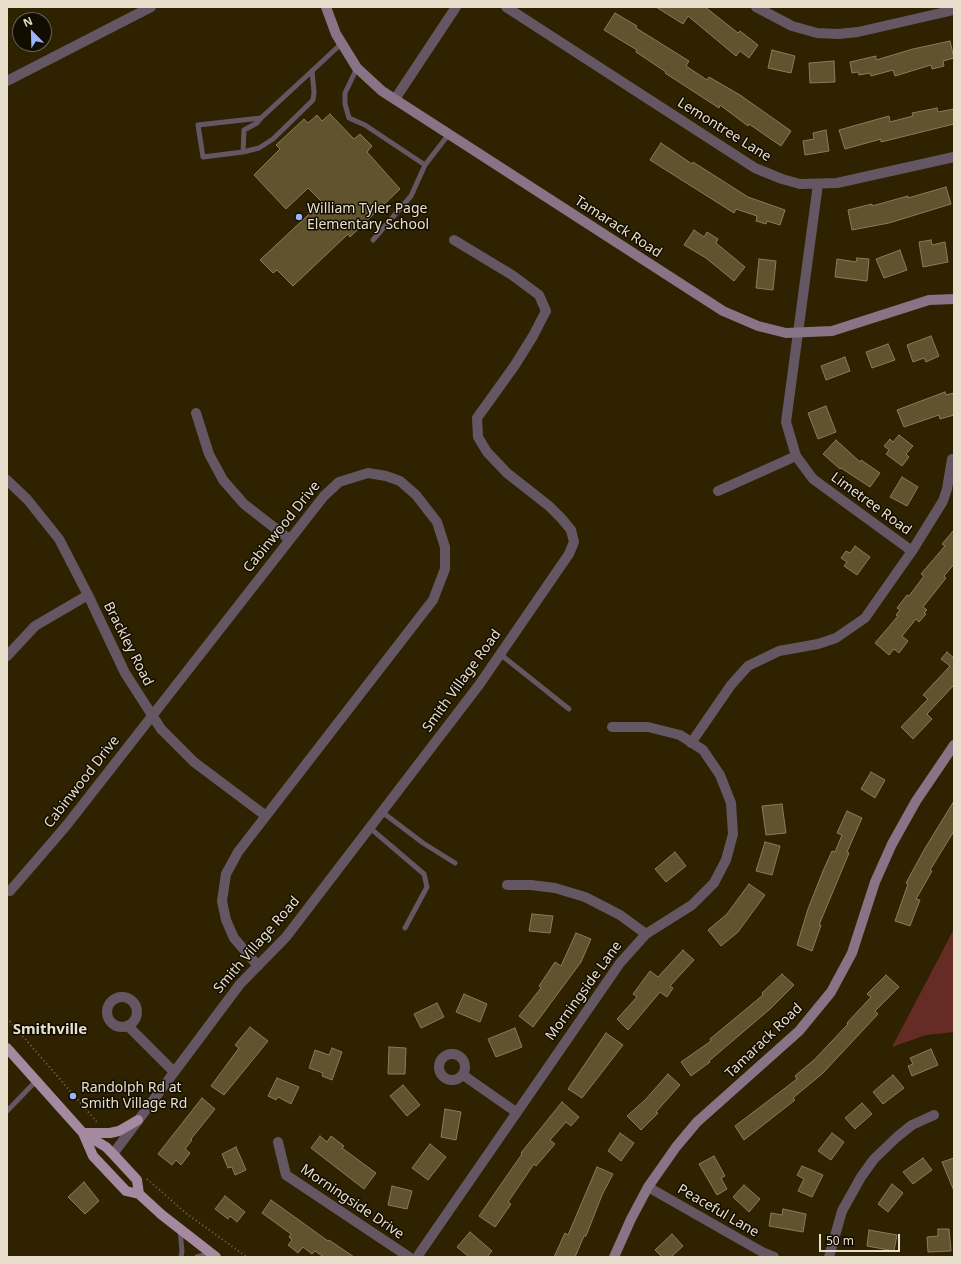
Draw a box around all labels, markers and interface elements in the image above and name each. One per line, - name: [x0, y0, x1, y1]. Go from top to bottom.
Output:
- north arrow: [12, 12, 52, 52]
- text: N: [20, 13, 35, 30]
- street label: Lemontree Lane: [674, 94, 774, 166]
- street label: Tamarack Road: [571, 193, 665, 261]
- place label: William Tyler Page Elementary School: [307, 201, 429, 234]
- marker: William Tyler Page Elementary School: [294, 212, 304, 222]
- street label: Limetree Road: [827, 469, 915, 539]
- street label: Cabinwood Drive: [240, 478, 324, 576]
- street label: Brackley Road: [100, 599, 156, 689]
- street label: Smith Village Road: [419, 626, 505, 736]
- street label: Cabinwood Drive: [41, 733, 123, 831]
- street label: Smith Village Road: [210, 893, 304, 997]
- street label: Morningside Lane: [542, 938, 626, 1044]
- street label: Tamarack Road: [722, 1000, 806, 1082]
- district label: Smithville: [13, 1021, 87, 1039]
- place label: Randolph Rd at Smith Village Rd: [81, 1080, 187, 1112]
- marker: Randolph Rd at Smith Village Rd: [68, 1091, 78, 1101]
- street label: Morningside Drive: [297, 1161, 407, 1243]
- street label: Peaceful Lane: [674, 1181, 762, 1241]
- scale bar: [821, 1226, 902, 1252]
- text: 50 m: [826, 1232, 854, 1249]

